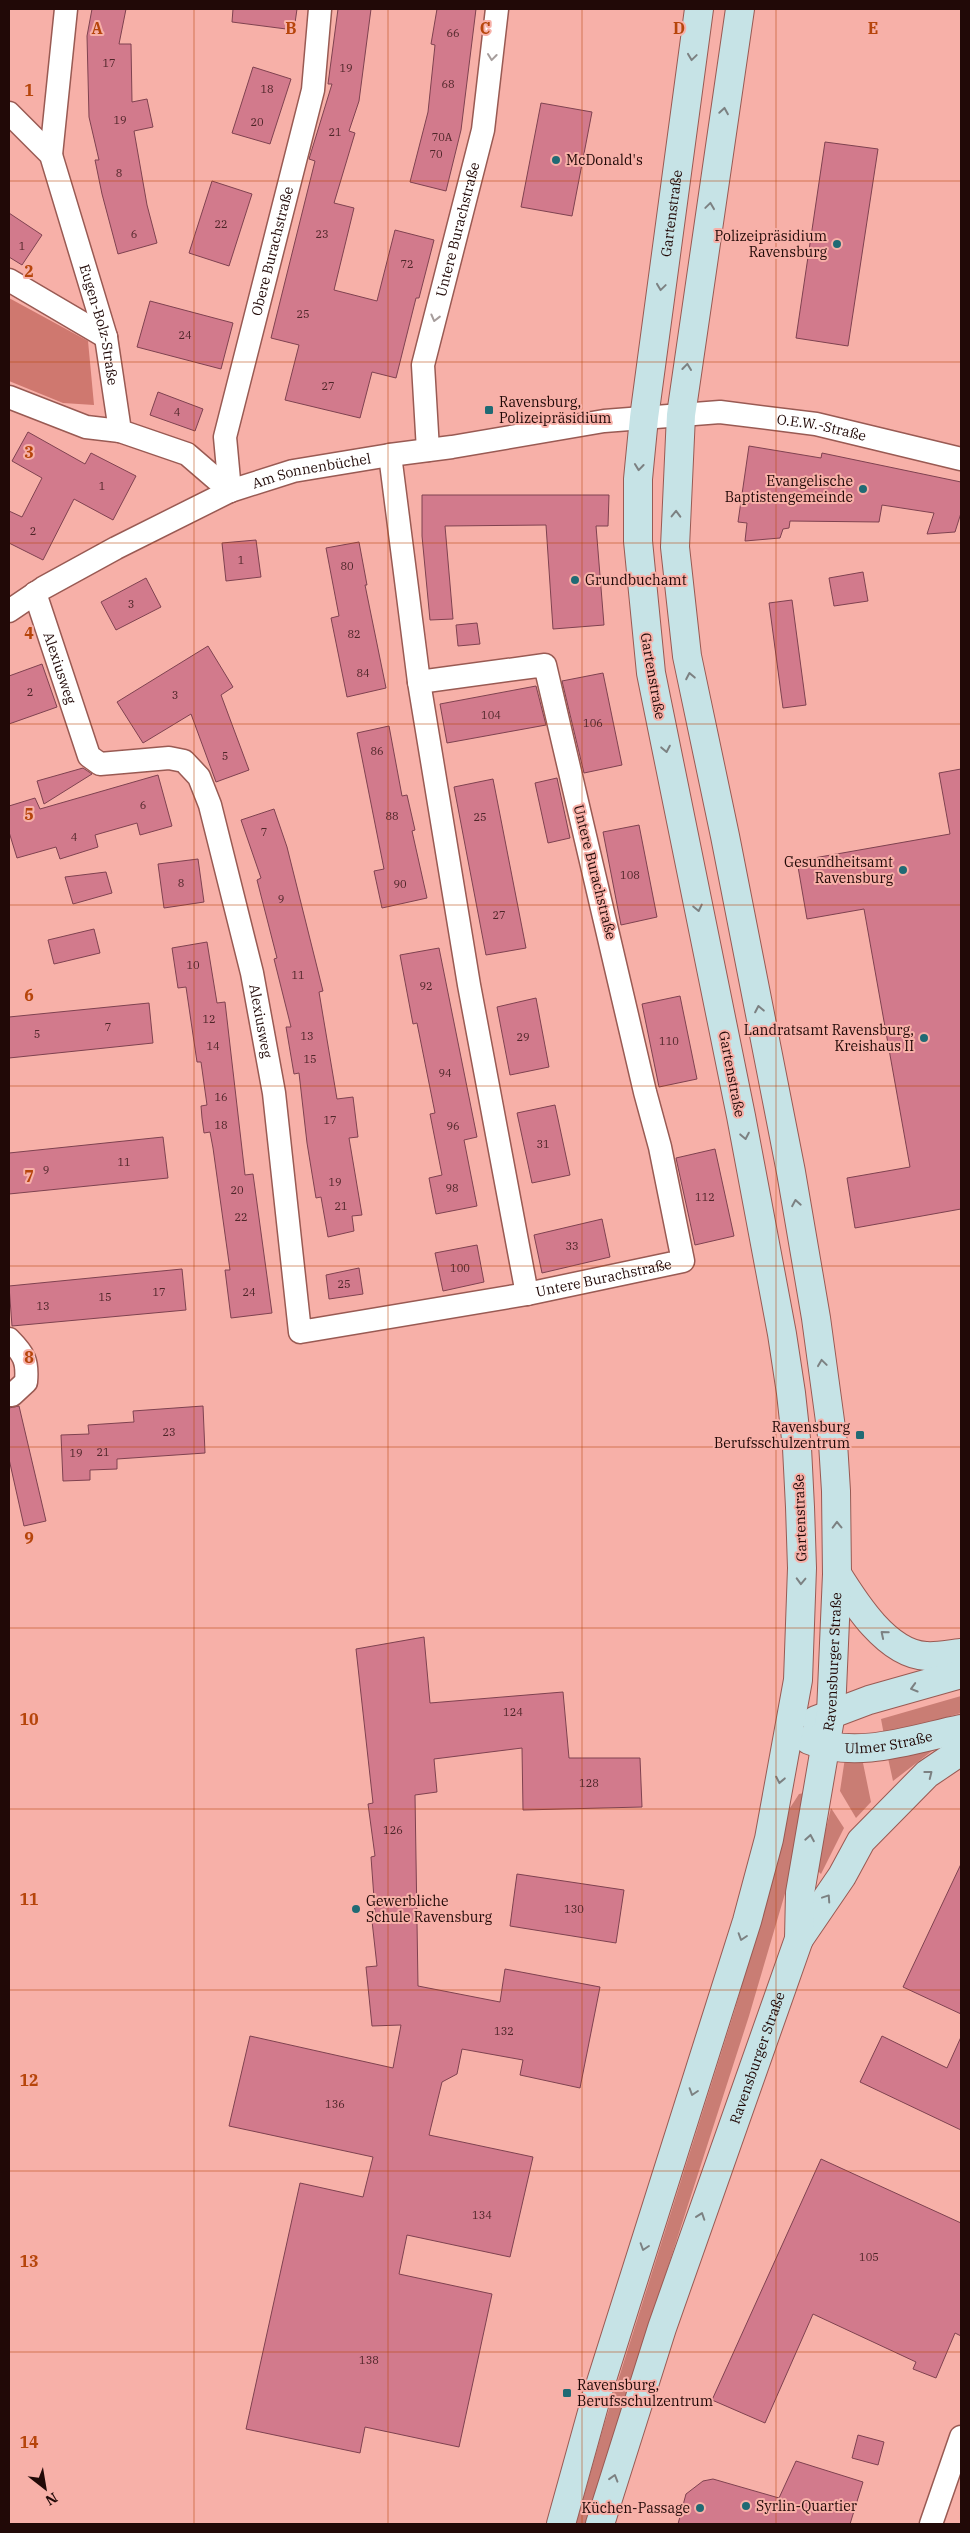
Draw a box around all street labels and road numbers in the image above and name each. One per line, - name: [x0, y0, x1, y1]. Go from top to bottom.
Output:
- street label: Untere Burachstraße: [432, 160, 483, 299]
- street label: Gartenstraße: [657, 169, 686, 258]
- street label: Obere Burachstraße: [247, 185, 297, 318]
- street label: Eugen-Bolz-Straße: [75, 262, 122, 386]
- street label: O.E.W.-Straße: [776, 410, 868, 445]
- street label: Am Sonnenbüchel: [250, 449, 372, 492]
- street label: Alexiusweg: [40, 630, 80, 707]
- street label: Gartenstraße: [637, 631, 669, 721]
- street label: Untere Burachstraße: [570, 803, 620, 941]
- street label: Alexiusweg: [245, 983, 276, 1060]
- street label: Gartenstraße: [715, 1029, 749, 1119]
- street label: Untere Burachstraße: [534, 1255, 673, 1301]
- street label: Gartenstraße: [789, 1474, 811, 1562]
- street label: Ravensburger Straße: [819, 1592, 845, 1732]
- street label: Ulmer Straße: [845, 1727, 934, 1757]
- street label: Ravensburger Straße: [726, 1989, 789, 2126]

